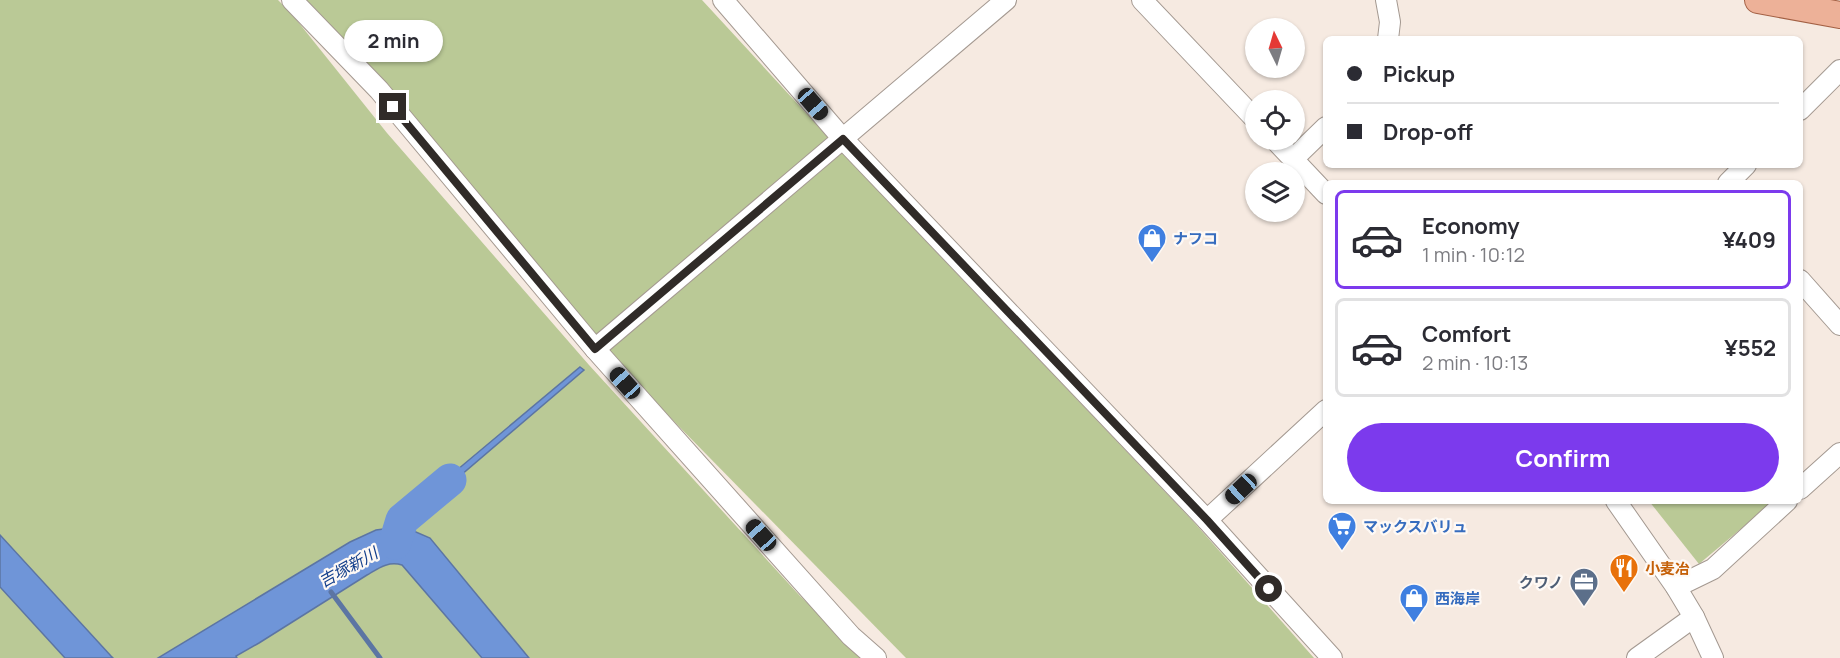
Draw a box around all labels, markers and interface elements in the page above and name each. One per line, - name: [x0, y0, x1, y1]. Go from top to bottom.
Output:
- north arrow: [1245, 18, 1305, 78]
- map controls: [1245, 18, 1305, 222]
- callout: 2 min: [344, 20, 442, 62]
- text: 2 min: [367, 27, 420, 54]
- text: Pickup: [1383, 59, 1455, 89]
- car: [794, 85, 832, 123]
- button: locate: [1245, 90, 1305, 150]
- route end: [379, 93, 406, 120]
- text: Drop-off: [1383, 117, 1473, 147]
- button: layers: [1245, 162, 1305, 222]
- text: Economy: [1422, 211, 1520, 241]
- icon: car: [1350, 213, 1404, 267]
- shop icon: ナフコ: [1136, 222, 1168, 264]
- text: ¥409: [1723, 225, 1776, 255]
- place label: ナフコ: [1173, 228, 1218, 249]
- text: 1 min · 10:12: [1422, 241, 1525, 268]
- text: Comfort: [1422, 319, 1511, 349]
- icon: car: [1350, 321, 1404, 375]
- text: ¥552: [1724, 333, 1776, 363]
- text: 2 min · 10:13: [1422, 349, 1528, 376]
- car: [606, 364, 644, 402]
- button: Confirm: [1347, 423, 1779, 492]
- car: [1222, 470, 1260, 508]
- supermarket icon: マックスバリュ: [1326, 510, 1358, 552]
- car: [742, 516, 780, 554]
- place label: マックスバリュ: [1363, 516, 1468, 537]
- water label: 吉塚新川: [315, 541, 383, 592]
- restaurant icon: 小麦冶: [1608, 552, 1640, 594]
- place label: 小麦冶: [1645, 558, 1690, 579]
- office icon: クワノ: [1568, 566, 1600, 608]
- place label: クワノ: [1519, 572, 1563, 593]
- route start: [1255, 575, 1282, 602]
- shop icon: 西海岸: [1398, 582, 1430, 624]
- place label: 西海岸: [1435, 588, 1480, 609]

